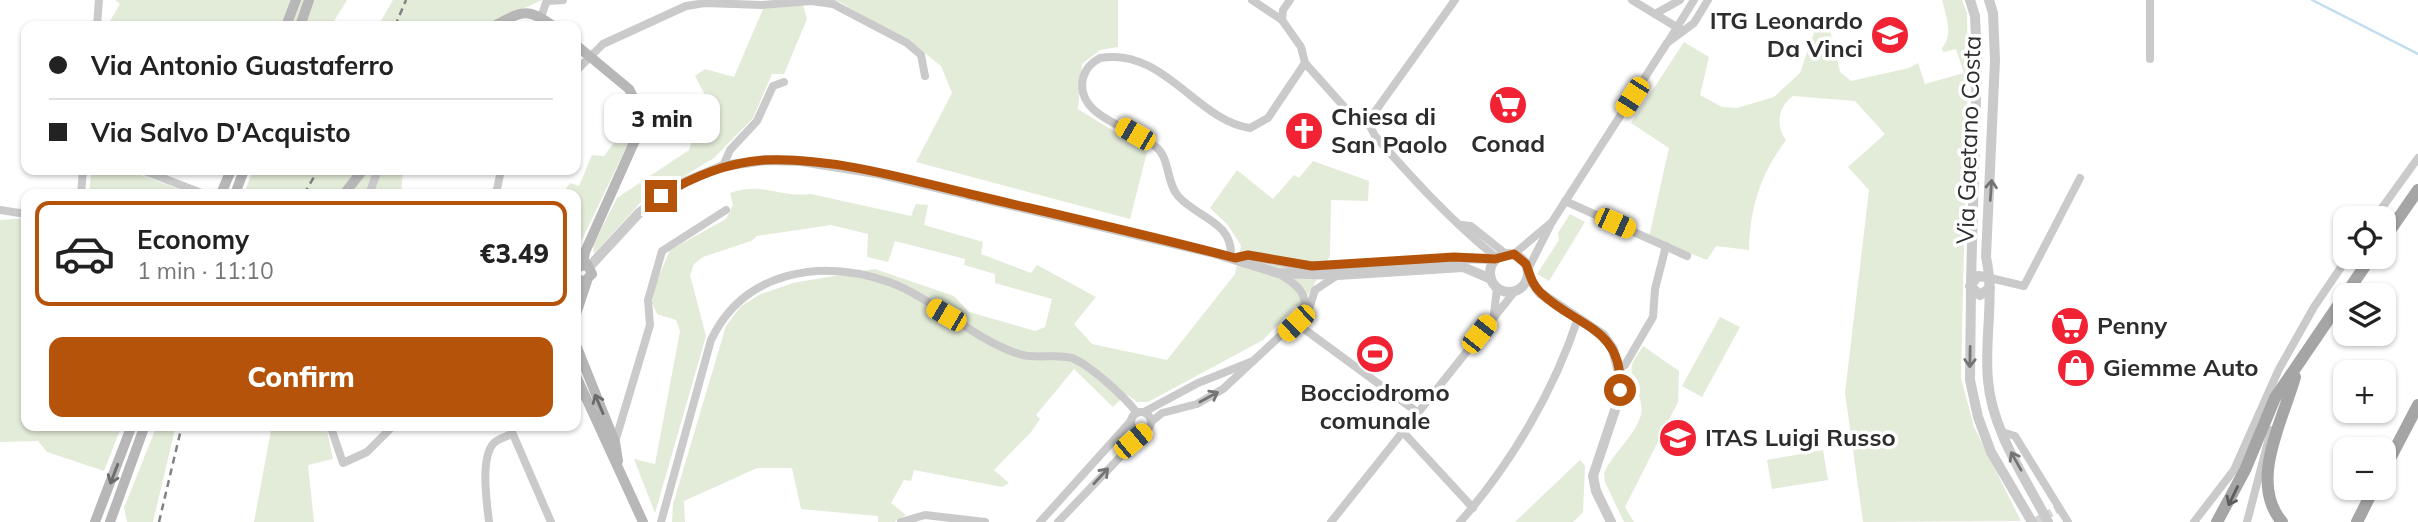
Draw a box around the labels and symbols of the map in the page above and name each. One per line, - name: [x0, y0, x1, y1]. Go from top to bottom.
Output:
- place label: ITG Leonardo Da Vinci: [1710, 5, 1863, 63]
- school or university icon: ITG Leonardo Da Vinci: [1869, 14, 1911, 56]
- street label: Via Gaetano Costa: [1949, 35, 1987, 245]
- car: [1612, 74, 1653, 120]
- supermarket icon: Conad: [1487, 84, 1529, 126]
- callout: 3 min: [603, 94, 719, 144]
- place label: Chiesa di San Paolo: [1331, 101, 1447, 159]
- church icon: Chiesa di San Paolo: [1283, 110, 1325, 152]
- car: [1112, 114, 1159, 154]
- place label: Conad: [1471, 128, 1545, 158]
- one-way arrow: [1984, 179, 1997, 202]
- route end: [645, 180, 677, 212]
- car: [1592, 205, 1639, 241]
- car: [923, 295, 970, 335]
- car: [1274, 301, 1319, 345]
- supermarket icon: Penny: [2049, 305, 2091, 347]
- place label: Penny: [2097, 310, 2168, 340]
- car: [1458, 311, 1501, 357]
- sports icon: Bocciodromo comunale: [1354, 333, 1396, 375]
- one-way arrow: [1963, 346, 1977, 369]
- shop icon: Giemme Auto: [2055, 347, 2097, 389]
- place label: Giemme Auto: [2103, 352, 2259, 382]
- route start: [1604, 374, 1636, 406]
- place label: Bocciodromo comunale: [1300, 377, 1450, 435]
- one-way arrow: [1198, 390, 1218, 404]
- one-way arrow: [592, 393, 605, 415]
- school or university icon: ITAS Luigi Russo: [1657, 417, 1699, 459]
- car: [1111, 419, 1156, 463]
- place label: ITAS Luigi Russo: [1705, 422, 1896, 452]
- one-way arrow: [2009, 452, 2023, 472]
- one-way arrow: [106, 462, 119, 484]
- one-way arrow: [1092, 468, 1109, 485]
- one-way arrow: [2225, 485, 2239, 506]

